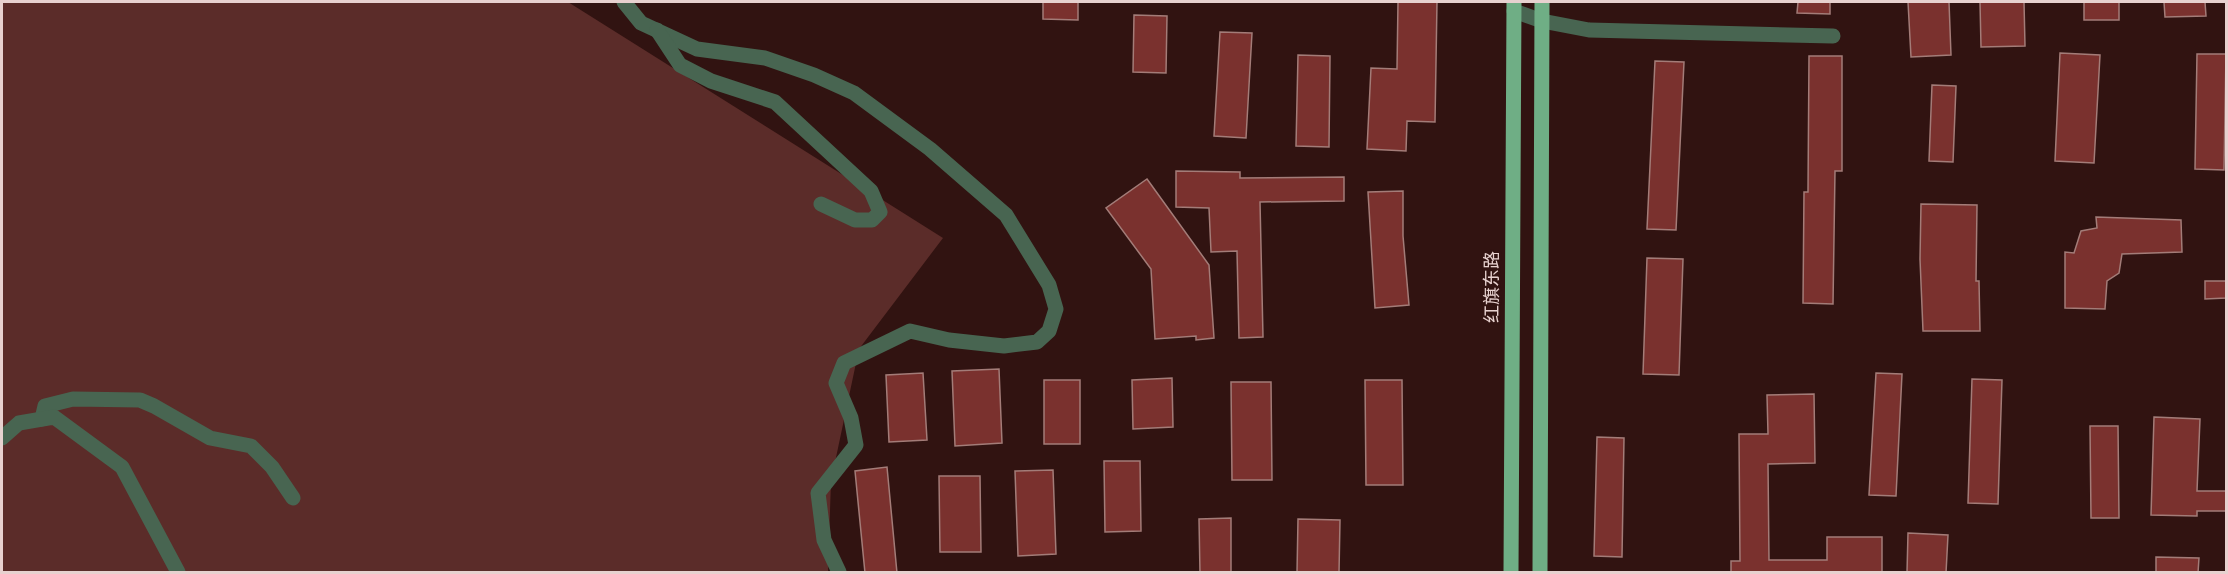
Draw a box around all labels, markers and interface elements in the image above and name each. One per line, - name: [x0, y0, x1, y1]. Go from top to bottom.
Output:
- street label: 红旗东路: [1482, 251, 1505, 323]

